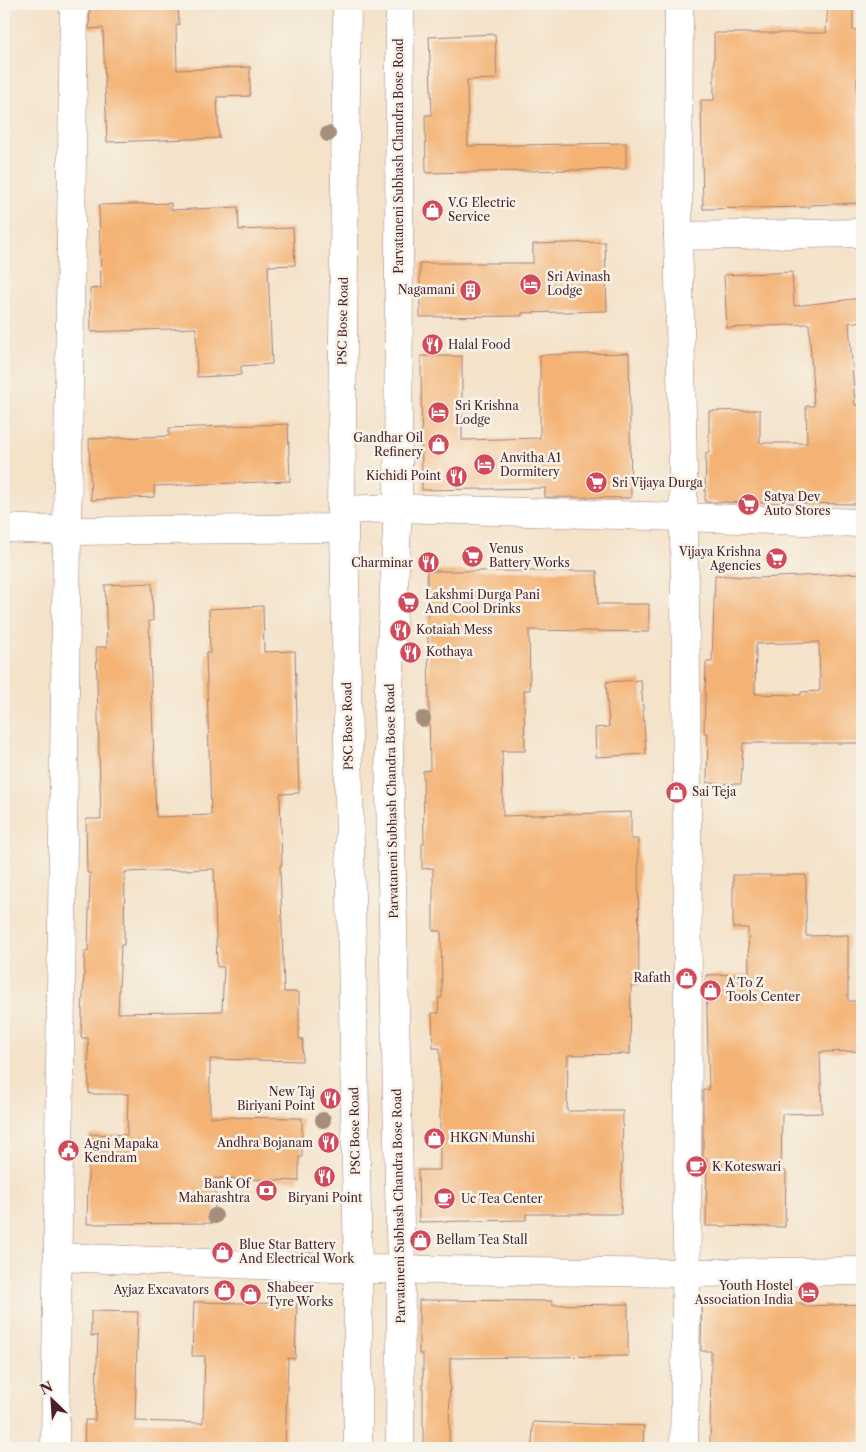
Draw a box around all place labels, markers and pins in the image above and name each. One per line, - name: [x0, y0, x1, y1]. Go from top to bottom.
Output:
- place label: V.G Electric Service: [447, 195, 516, 224]
- shop icon: V.G Electric Service: [420, 198, 444, 222]
- place label: Sri Avinash Lodge: [547, 269, 611, 298]
- hotel icon: Sri Avinash Lodge: [519, 272, 543, 296]
- building icon: Nagamani: [459, 278, 483, 302]
- place label: Nagamani: [398, 282, 455, 297]
- restaurant icon: Halal Food: [420, 333, 444, 357]
- place label: Halal Food: [448, 337, 511, 352]
- place label: Sri Krishna Lodge: [455, 398, 519, 427]
- hotel icon: Sri Krishna Lodge: [427, 401, 451, 425]
- place label: Gandhar Oil Refinery: [353, 430, 423, 459]
- shop icon: Gandhar Oil Refinery: [427, 433, 451, 457]
- place label: Anvitha A1 Dormitery: [499, 450, 561, 479]
- hotel icon: Anvitha A1 Dormitery: [472, 453, 496, 477]
- restaurant icon: Kichidi Point: [445, 464, 469, 488]
- place label: Kichidi Point: [366, 468, 442, 483]
- supermarket icon: Sri Vijaya Durga: [584, 471, 608, 495]
- place label: Sri Vijaya Durga: [612, 475, 704, 490]
- place label: Satya Dev Auto Stores: [763, 489, 831, 518]
- supermarket icon: Satya Dev Auto Stores: [736, 492, 760, 516]
- place label: Venus Battery Works: [488, 541, 570, 570]
- supermarket icon: Venus Battery Works: [461, 544, 485, 568]
- place label: Vijaya Krishna Agencies: [678, 544, 762, 573]
- supermarket icon: Vijaya Krishna Agencies: [765, 547, 789, 571]
- restaurant icon: Charminar: [417, 551, 441, 575]
- place label: Charminar: [351, 555, 413, 570]
- place label: Lakshmi Durga Pani And Cool Drinks: [424, 587, 540, 616]
- supermarket icon: Lakshmi Durga Pani And Cool Drinks: [397, 590, 421, 614]
- restaurant icon: Kotaiah Mess: [388, 618, 412, 642]
- place label: Kotaiah Mess: [416, 622, 493, 637]
- restaurant icon: Kothaya: [398, 640, 422, 664]
- place label: Kothaya: [426, 644, 473, 659]
- shop icon: Sai Teja: [664, 780, 688, 804]
- place label: Sai Teja: [692, 784, 737, 799]
- shop icon: Rafath: [675, 966, 699, 990]
- place label: Rafath: [634, 970, 671, 985]
- place label: A To Z Tools Center: [725, 975, 800, 1004]
- shop icon: A To Z Tools Center: [698, 978, 722, 1002]
- place label: New Taj Biriyani Point: [237, 1084, 316, 1113]
- restaurant icon: New Taj Biriyani Point: [319, 1087, 343, 1111]
- shop icon: HKGN Munshi: [422, 1126, 446, 1150]
- place label: HKGN Munshi: [450, 1130, 535, 1145]
- restaurant icon: Andhra Bojanam: [317, 1131, 341, 1155]
- place label: Andhra Bojanam: [216, 1135, 313, 1150]
- place label: Agni Mapaka Kendram: [83, 1136, 159, 1165]
- public building icon: Agni Mapaka Kendram: [56, 1139, 80, 1163]
- cafe icon: K Koteswari: [684, 1155, 708, 1179]
- place label: K Koteswari: [712, 1159, 782, 1174]
- restaurant icon: Biryani Point: [313, 1165, 337, 1189]
- place label: Bank Of Maharashtra: [178, 1176, 252, 1205]
- bank icon: Bank Of Maharashtra: [254, 1179, 278, 1203]
- cafe icon: Uc Tea Center: [433, 1187, 457, 1211]
- place label: Biryani Point: [288, 1190, 363, 1205]
- place label: Uc Tea Center: [461, 1191, 543, 1206]
- shop icon: Bellam Tea Stall: [408, 1228, 432, 1252]
- place label: Bellam Tea Stall: [436, 1232, 528, 1247]
- place label: Blue Star Battery And Electrical Work: [238, 1237, 355, 1266]
- shop icon: Blue Star Battery And Electrical Work: [211, 1240, 235, 1264]
- shop icon: Ayjaz Excavators: [213, 1278, 237, 1302]
- place label: Youth Hostel Association India: [694, 1278, 794, 1307]
- place label: Shabeer Tyre Works: [267, 1280, 333, 1309]
- hotel icon: Youth Hostel Association India: [797, 1281, 821, 1305]
- place label: Ayjaz Excavators: [112, 1282, 209, 1297]
- shop icon: Shabeer Tyre Works: [239, 1283, 263, 1307]

